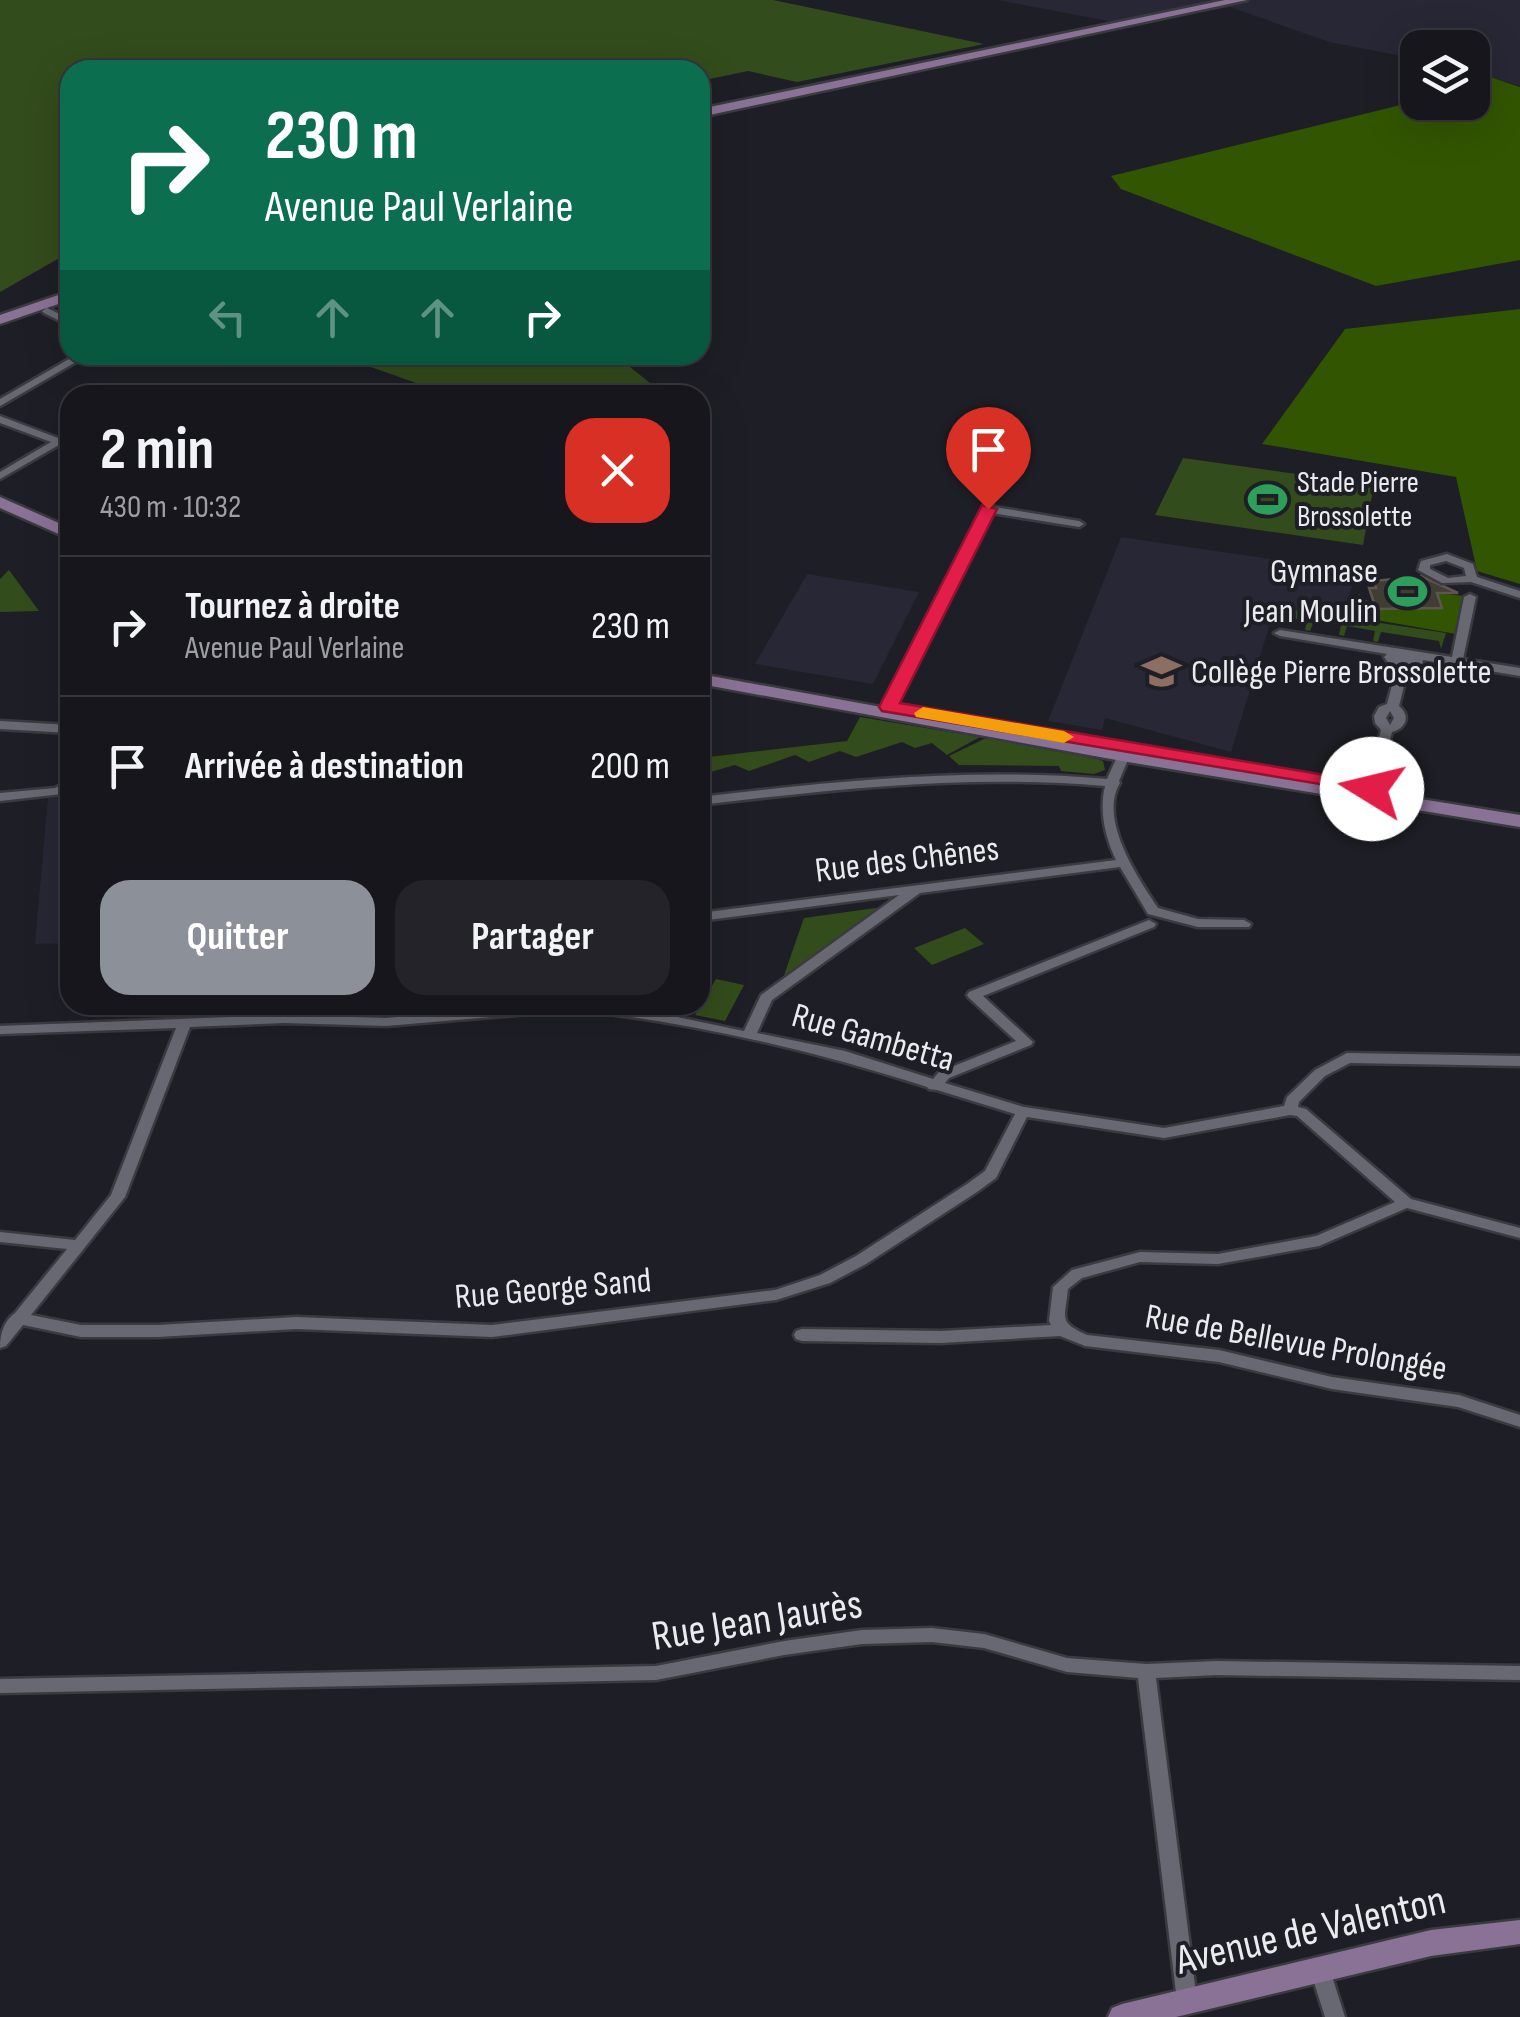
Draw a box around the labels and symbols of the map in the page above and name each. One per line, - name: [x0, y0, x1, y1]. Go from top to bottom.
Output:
- pin: [946, 407, 1031, 510]
- place label: Stade Pierre Brossolette: [1297, 465, 1419, 535]
- sports icon: Stade Pierre Brossolette: [1246, 479, 1288, 521]
- place label: Gymnase Jean Moulin: [1243, 550, 1378, 633]
- sports icon: Gymnase Jean Moulin: [1387, 570, 1429, 612]
- school or university icon: Collège Pierre Brossolette: [1140, 651, 1182, 693]
- place label: Collège Pierre Brossolette: [1191, 651, 1492, 694]
- position arrow: [1320, 737, 1424, 841]
- street label: Rue des Chênes: [813, 827, 1001, 893]
- street label: Rue Gambetta: [787, 994, 959, 1082]
- street label: Rue George Sand: [453, 1259, 653, 1319]
- street label: Rue de Bellevue Prolongée: [1142, 1295, 1450, 1391]
- street label: Rue Jean Jaurès: [648, 1579, 866, 1663]
- street label: Avenue de Valenton: [1170, 1875, 1451, 1987]

